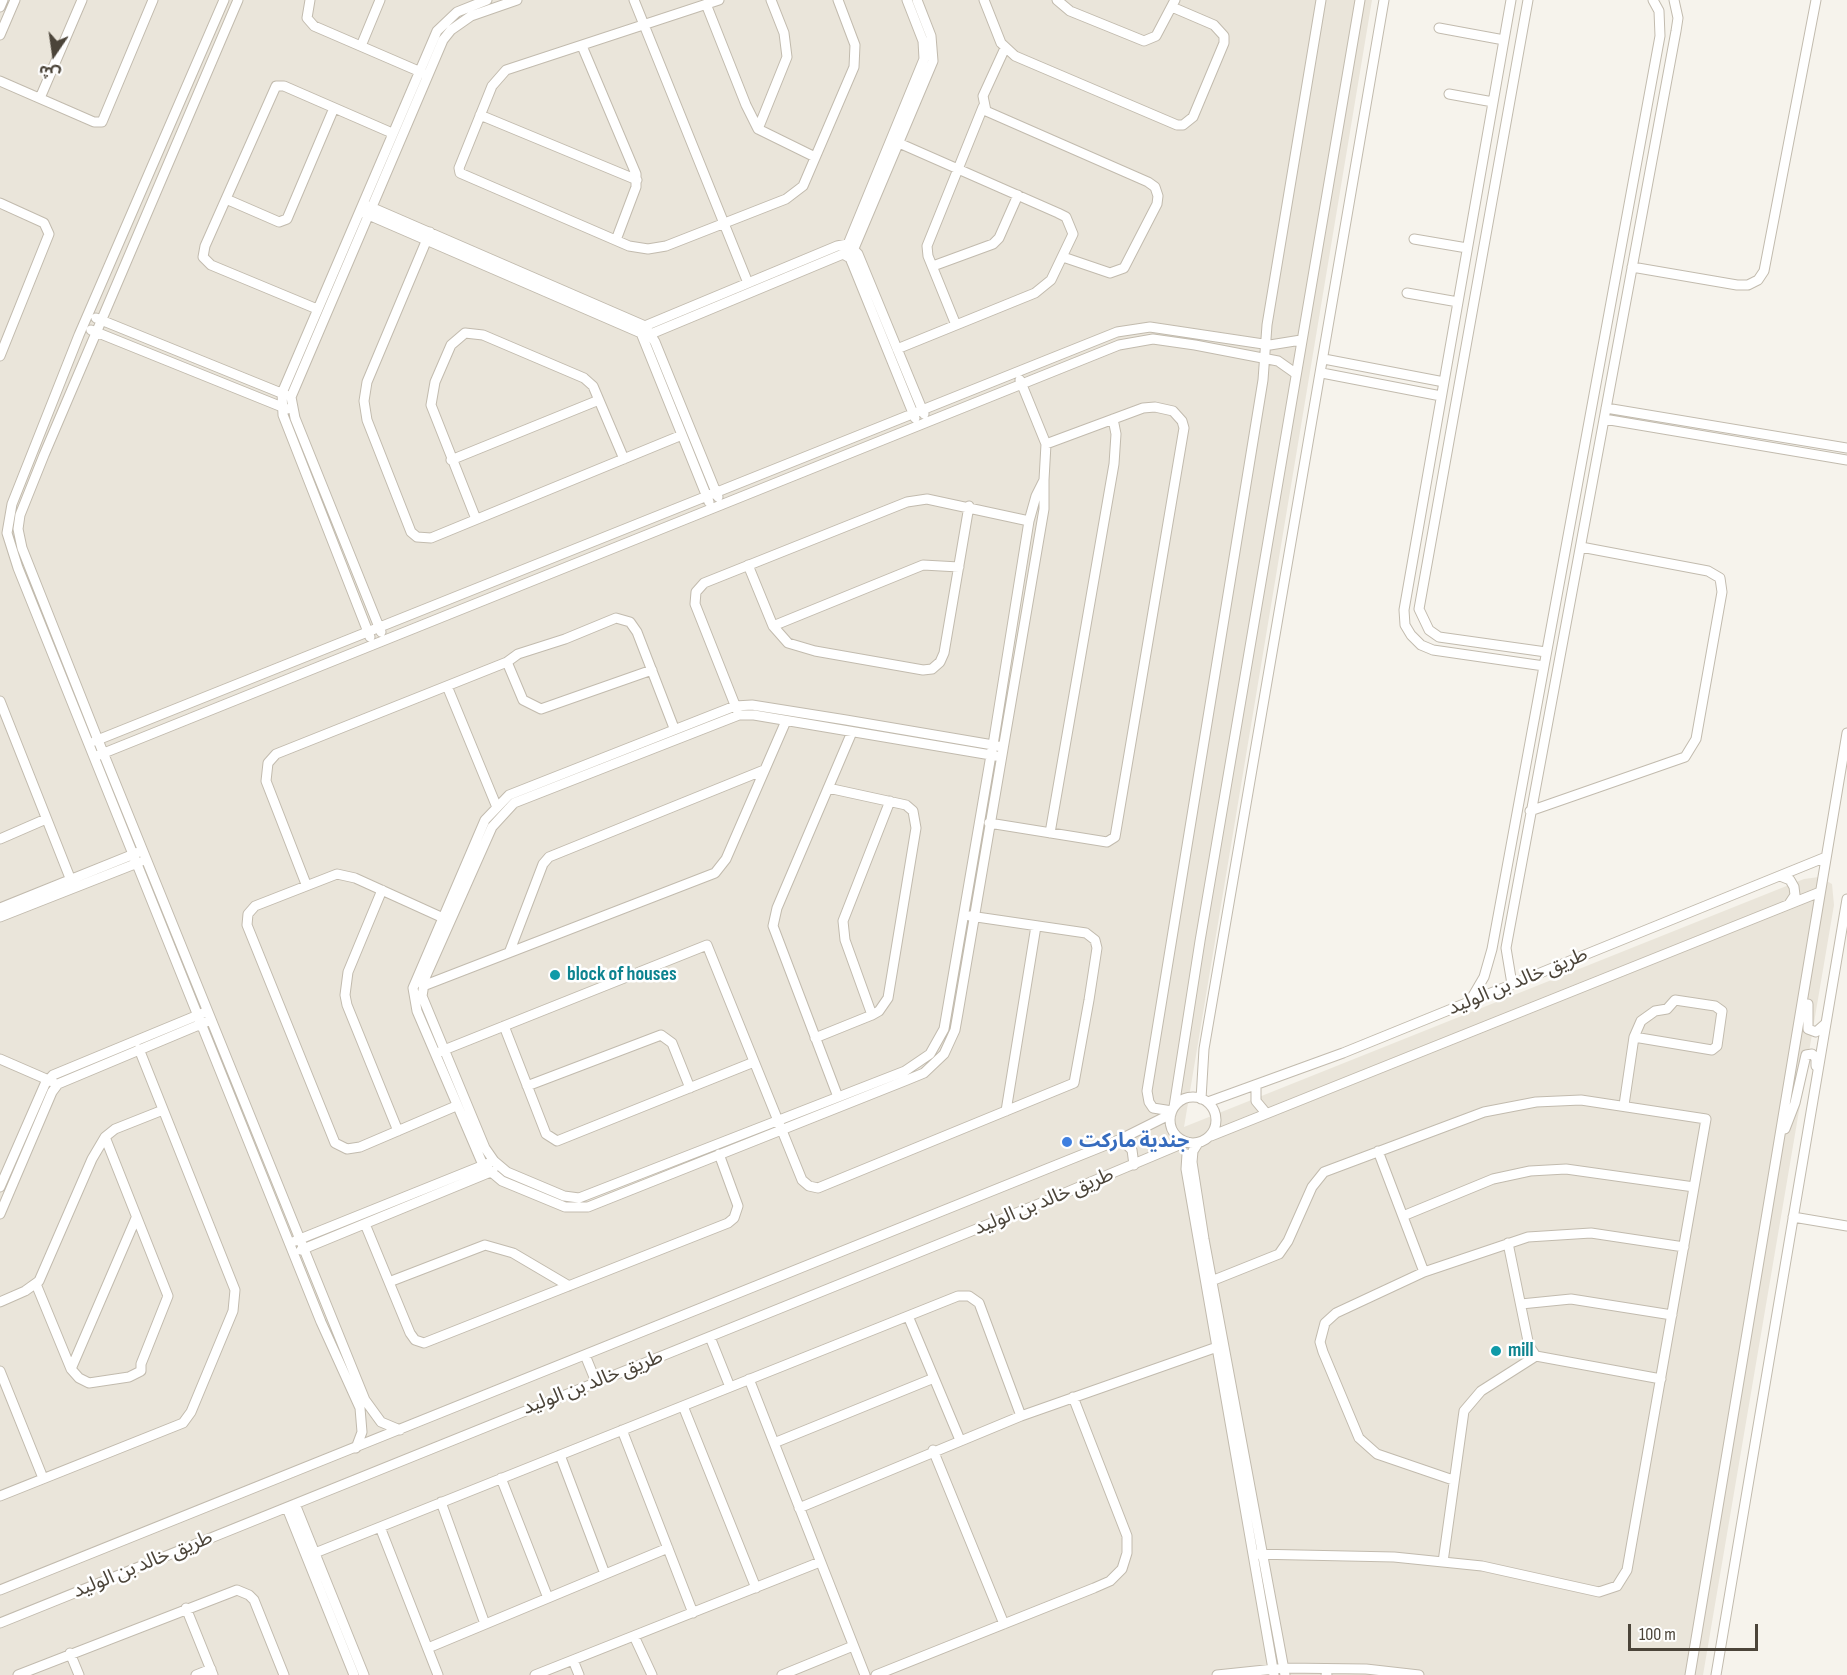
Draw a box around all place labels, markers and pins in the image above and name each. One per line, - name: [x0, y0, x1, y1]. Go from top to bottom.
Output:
- place label: block of houses: [567, 963, 677, 987]
- marker: block of houses: [548, 968, 562, 982]
- place label: جندية ماركت: [1079, 1130, 1189, 1154]
- marker: جندية ماركت: [1060, 1135, 1074, 1149]
- place label: mill: [1508, 1339, 1533, 1363]
- marker: mill: [1489, 1344, 1503, 1358]

